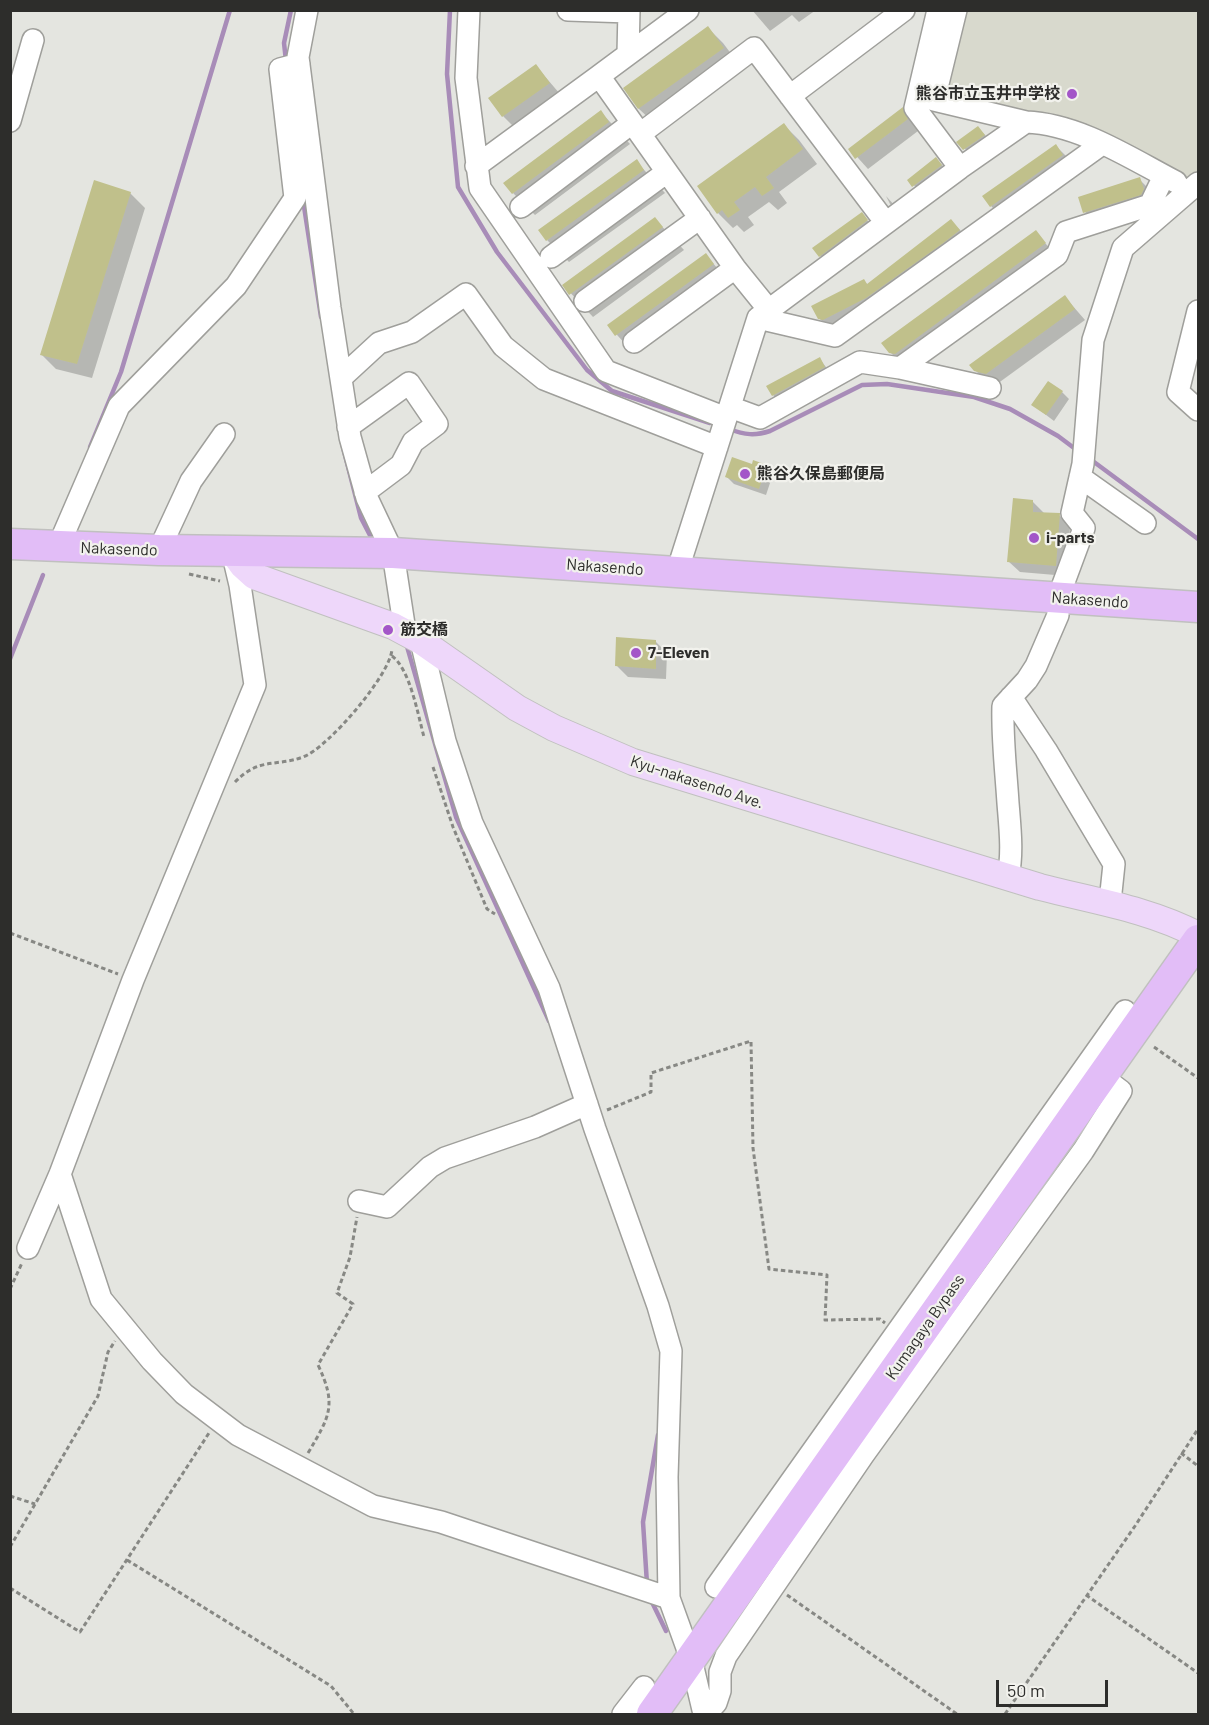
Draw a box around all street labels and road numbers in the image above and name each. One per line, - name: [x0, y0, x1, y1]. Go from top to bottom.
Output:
- street label: Nakasendo: [80, 538, 158, 560]
- street label: Nakasendo: [566, 555, 644, 579]
- street label: Nakasendo: [1051, 588, 1129, 612]
- street label: Kyu-nakasendo Ave.: [628, 751, 766, 813]
- street label: Kumagaya Bypass: [881, 1271, 969, 1383]

